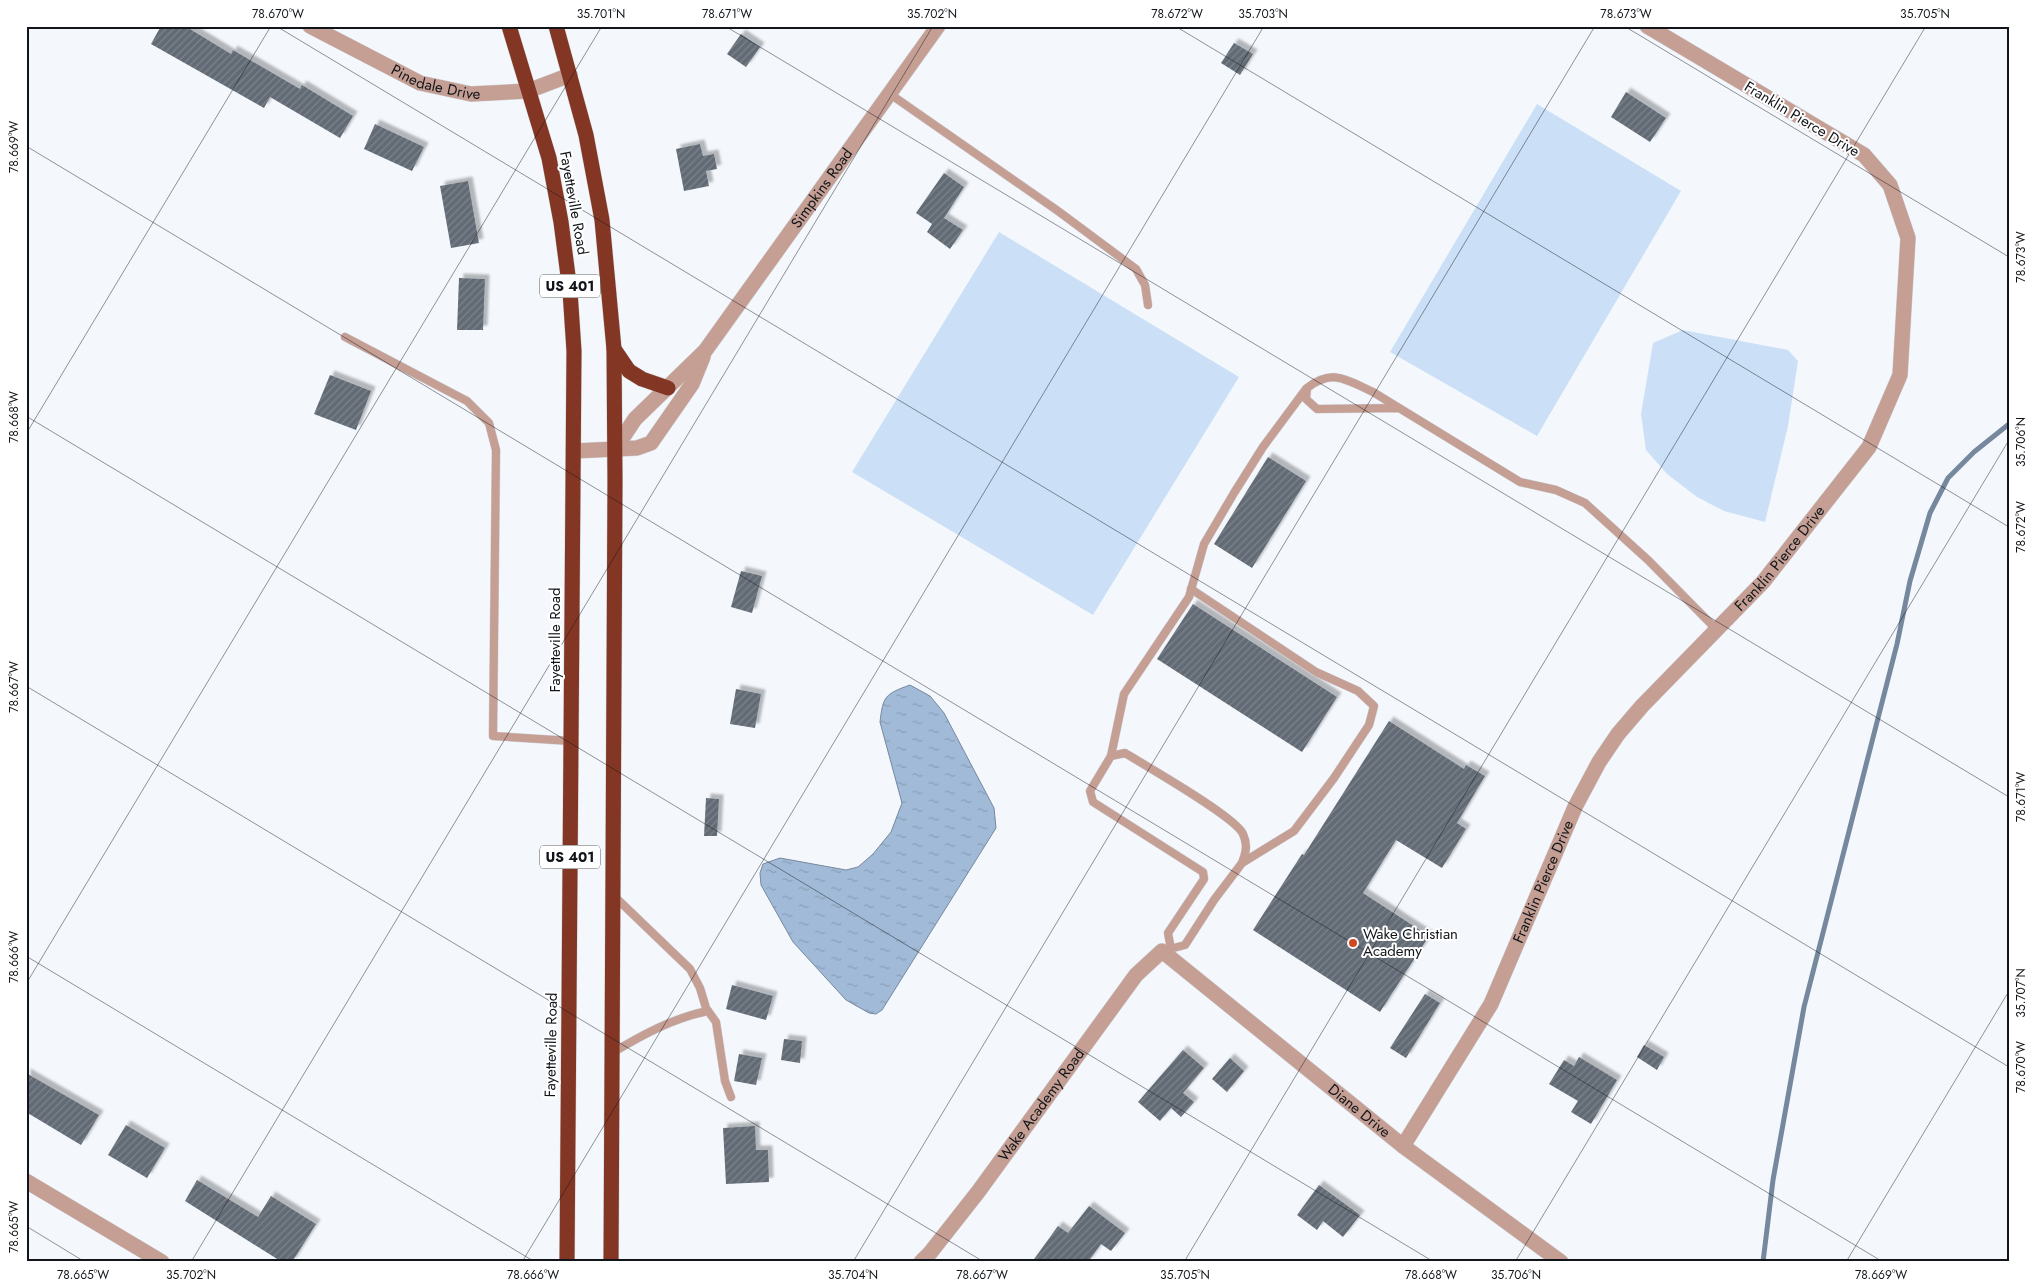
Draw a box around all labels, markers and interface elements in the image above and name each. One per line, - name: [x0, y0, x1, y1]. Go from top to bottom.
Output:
- text: 78.670°W: [252, 5, 304, 23]
- text: 35.701°N: [577, 5, 625, 23]
- text: 78.671°W: [702, 5, 752, 23]
- text: 35.702°N: [907, 5, 957, 23]
- text: 78.672°W: [1151, 5, 1203, 23]
- text: 35.703°N: [1238, 5, 1288, 23]
- text: 78.673°W: [1600, 5, 1652, 23]
- text: 35.705°N: [1900, 5, 1950, 23]
- street label: Pinedale Drive: [387, 59, 481, 105]
- street label: Franklin Pierce Drive: [1740, 76, 1864, 162]
- text: 78.669°W: [5, 121, 23, 173]
- street label: Simpkins Road: [785, 144, 858, 233]
- street label: Fayetteville Road: [554, 149, 594, 257]
- text: 78.673°W: [2012, 231, 2030, 283]
- road number: US 401: [540, 274, 600, 298]
- text: 78.668°W: [5, 391, 23, 443]
- text: 35.706°N: [2012, 417, 2030, 467]
- street label: Franklin Pierce Drive: [1729, 501, 1830, 616]
- text: 78.672°W: [2012, 501, 2030, 553]
- street label: Fayetteville Road: [544, 588, 566, 692]
- text: 78.667°W: [5, 661, 23, 713]
- text: 78.671°W: [2012, 772, 2030, 822]
- street label: Franklin Pierce Drive: [1507, 817, 1579, 946]
- road number: US 401: [540, 846, 600, 869]
- place label: Wake Christian Academy: [1363, 923, 1458, 962]
- text: 78.666°W: [5, 931, 23, 983]
- marker: Wake Christian Academy: [1347, 937, 1359, 949]
- text: 35.707°N: [2012, 968, 2030, 1018]
- street label: Fayetteville Road: [539, 992, 563, 1098]
- text: 78.670°W: [2012, 1041, 2030, 1093]
- street label: Wake Academy Road: [993, 1044, 1090, 1166]
- street label: Diane Drive: [1323, 1079, 1396, 1143]
- text: 78.665°W: [5, 1201, 23, 1253]
- text: 78.665°W: [57, 1266, 109, 1284]
- text: 35.702°N: [166, 1266, 216, 1284]
- text: 78.666°W: [507, 1266, 559, 1284]
- text: 35.704°N: [828, 1266, 878, 1284]
- text: 78.667°W: [956, 1266, 1008, 1284]
- text: 35.705°N: [1160, 1266, 1210, 1284]
- text: 78.668°W: [1405, 1266, 1457, 1284]
- text: 35.706°N: [1491, 1266, 1541, 1284]
- text: 78.669°W: [1855, 1266, 1907, 1284]

